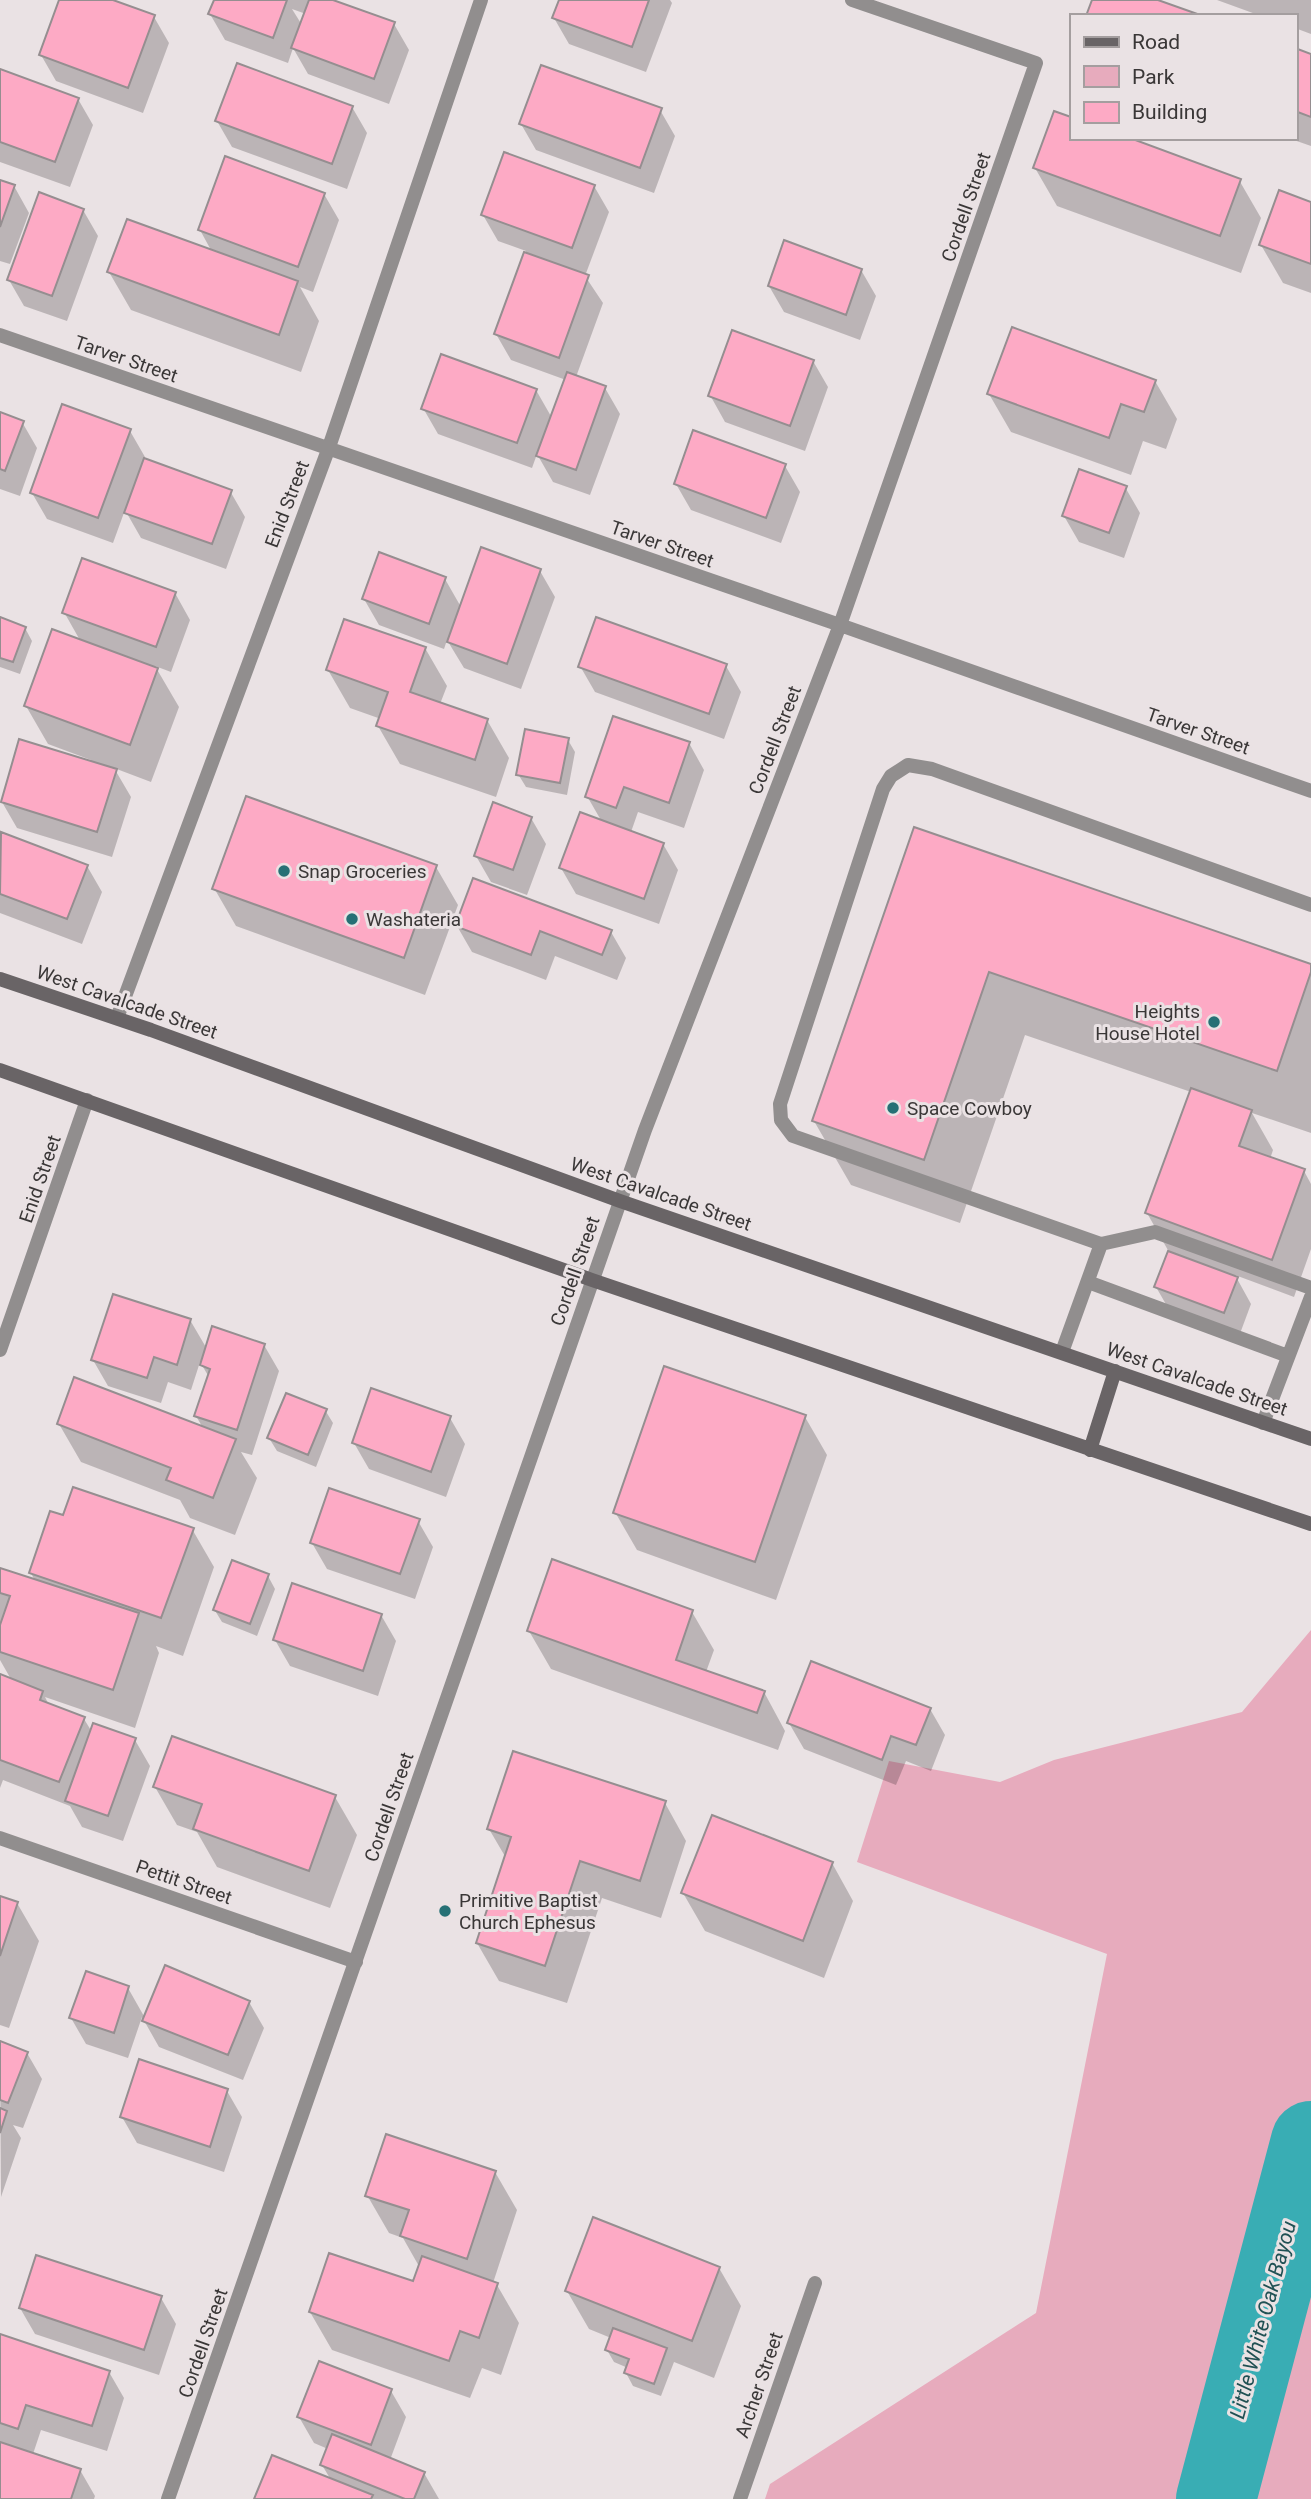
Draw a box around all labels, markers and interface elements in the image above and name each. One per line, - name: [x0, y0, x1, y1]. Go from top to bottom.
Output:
- legend: [1070, 14, 1297, 140]
- text: Road: [1132, 30, 1180, 54]
- text: Park: [1132, 65, 1175, 89]
- text: Building: [1132, 100, 1207, 124]
- street label: Cordell Street: [937, 149, 995, 265]
- street label: Tarver Street: [71, 331, 181, 387]
- street label: Enid Street: [260, 457, 314, 551]
- street label: Tarver Street: [607, 516, 717, 572]
- street label: Cordell Street: [744, 683, 806, 797]
- street label: Tarver Street: [1143, 703, 1253, 759]
- place label: Snap Groceries: [298, 860, 426, 883]
- marker: Snap Groceries: [276, 863, 292, 879]
- place label: Washateria: [366, 908, 461, 931]
- marker: Washateria: [344, 911, 360, 927]
- street label: West Cavalcade Street: [33, 960, 221, 1044]
- place label: Heights House Hotel: [1095, 1000, 1200, 1045]
- marker: Heights House Hotel: [1206, 1014, 1222, 1030]
- place label: Space Cowboy: [907, 1097, 1032, 1120]
- marker: Space Cowboy: [885, 1100, 901, 1116]
- street label: Enid Street: [14, 1132, 66, 1226]
- street label: West Cavalcade Street: [567, 1152, 755, 1236]
- street label: Cordell Street: [546, 1213, 604, 1329]
- street label: West Cavalcade Street: [1103, 1337, 1291, 1421]
- street label: Cordell Street: [360, 1749, 418, 1865]
- street label: Pettit Street: [133, 1855, 235, 1909]
- place label: Primitive Baptist Church Ephesus: [459, 1889, 598, 1934]
- marker: Primitive Baptist Church Ephesus: [437, 1903, 453, 1919]
- water label: Little White Oak Bayou: [1225, 2219, 1301, 2421]
- street label: Cordell Street: [174, 2285, 232, 2401]
- street label: Archer Street: [730, 2329, 788, 2441]

